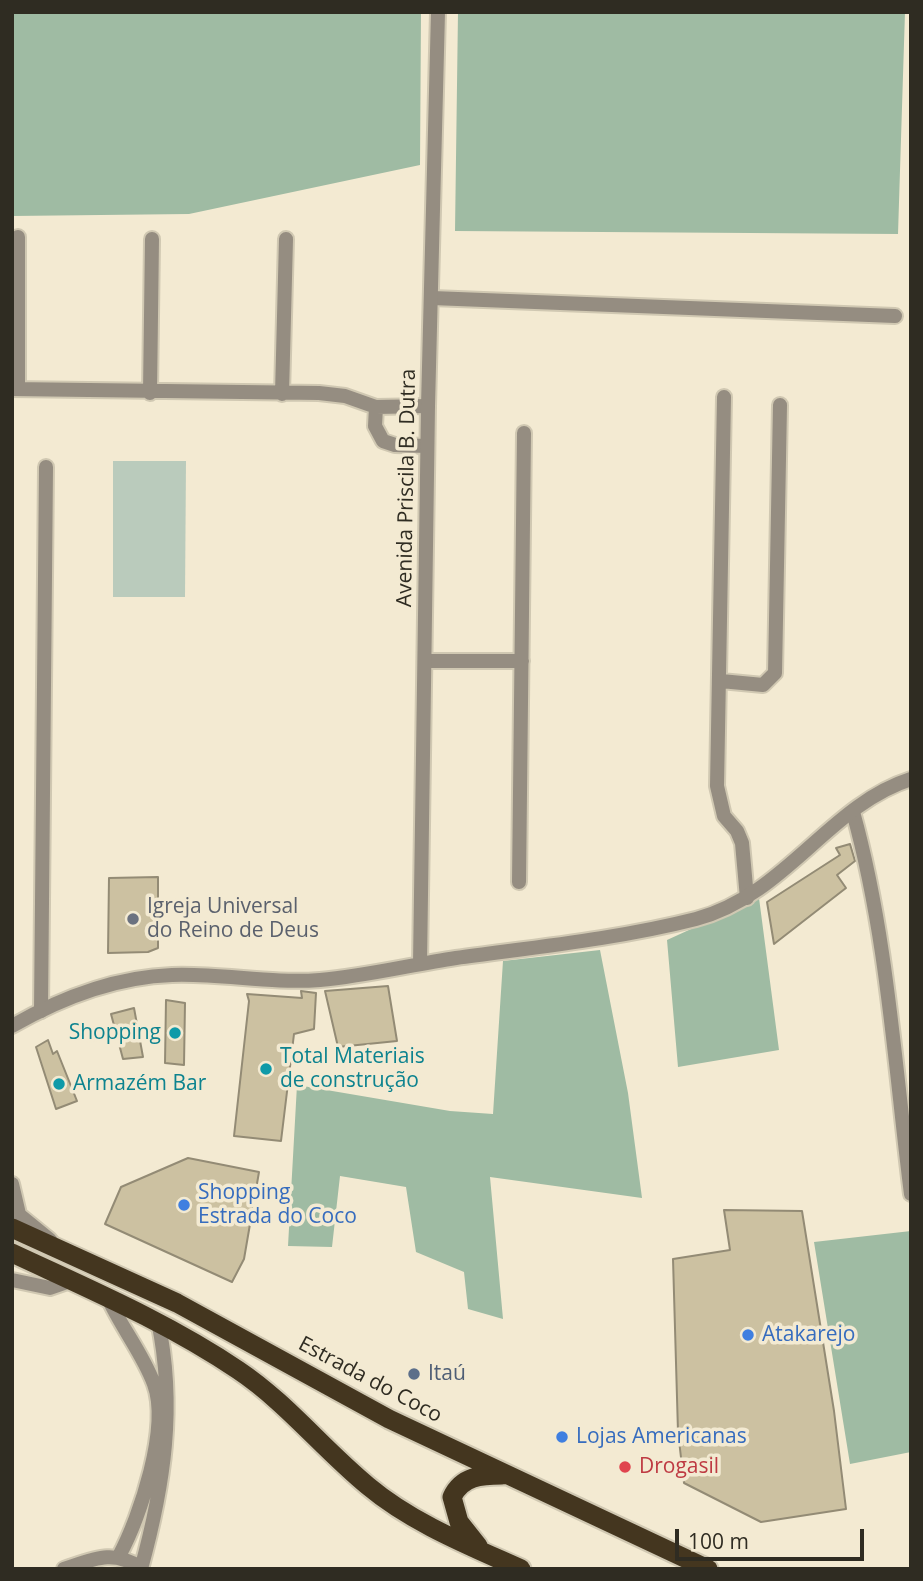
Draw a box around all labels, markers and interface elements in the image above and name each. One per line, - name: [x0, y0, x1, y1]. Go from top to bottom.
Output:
- street label: Avenida Priscila B. Dutra: [392, 369, 422, 607]
- place label: Igreja Universal do Reino de Deus: [147, 894, 319, 944]
- marker: Igreja Universal do Reino de Deus: [125, 911, 141, 927]
- place label: Shopping: [69, 1020, 161, 1046]
- marker: Shopping: [167, 1025, 183, 1041]
- place label: Total Materiais de construção: [280, 1044, 425, 1094]
- marker: Total Materiais de construção: [258, 1061, 274, 1077]
- place label: Armazém Bar: [73, 1071, 206, 1097]
- marker: Armazém Bar: [51, 1076, 67, 1092]
- place label: Shopping Estrada do Coco: [198, 1180, 357, 1230]
- marker: Shopping Estrada do Coco: [176, 1197, 192, 1213]
- place label: Atakarejo: [762, 1322, 855, 1348]
- marker: Atakarejo: [740, 1327, 756, 1343]
- street label: Estrada do Coco: [294, 1332, 446, 1428]
- place label: Itaú: [428, 1361, 466, 1387]
- marker: Itaú: [406, 1366, 422, 1382]
- place label: Lojas Americanas: [576, 1424, 747, 1450]
- marker: Lojas Americanas: [554, 1429, 570, 1445]
- place label: Drogasil: [639, 1454, 719, 1480]
- marker: Drogasil: [617, 1459, 633, 1475]
- scale bar: [678, 1514, 867, 1558]
- text: 100 m: [688, 1527, 749, 1555]

